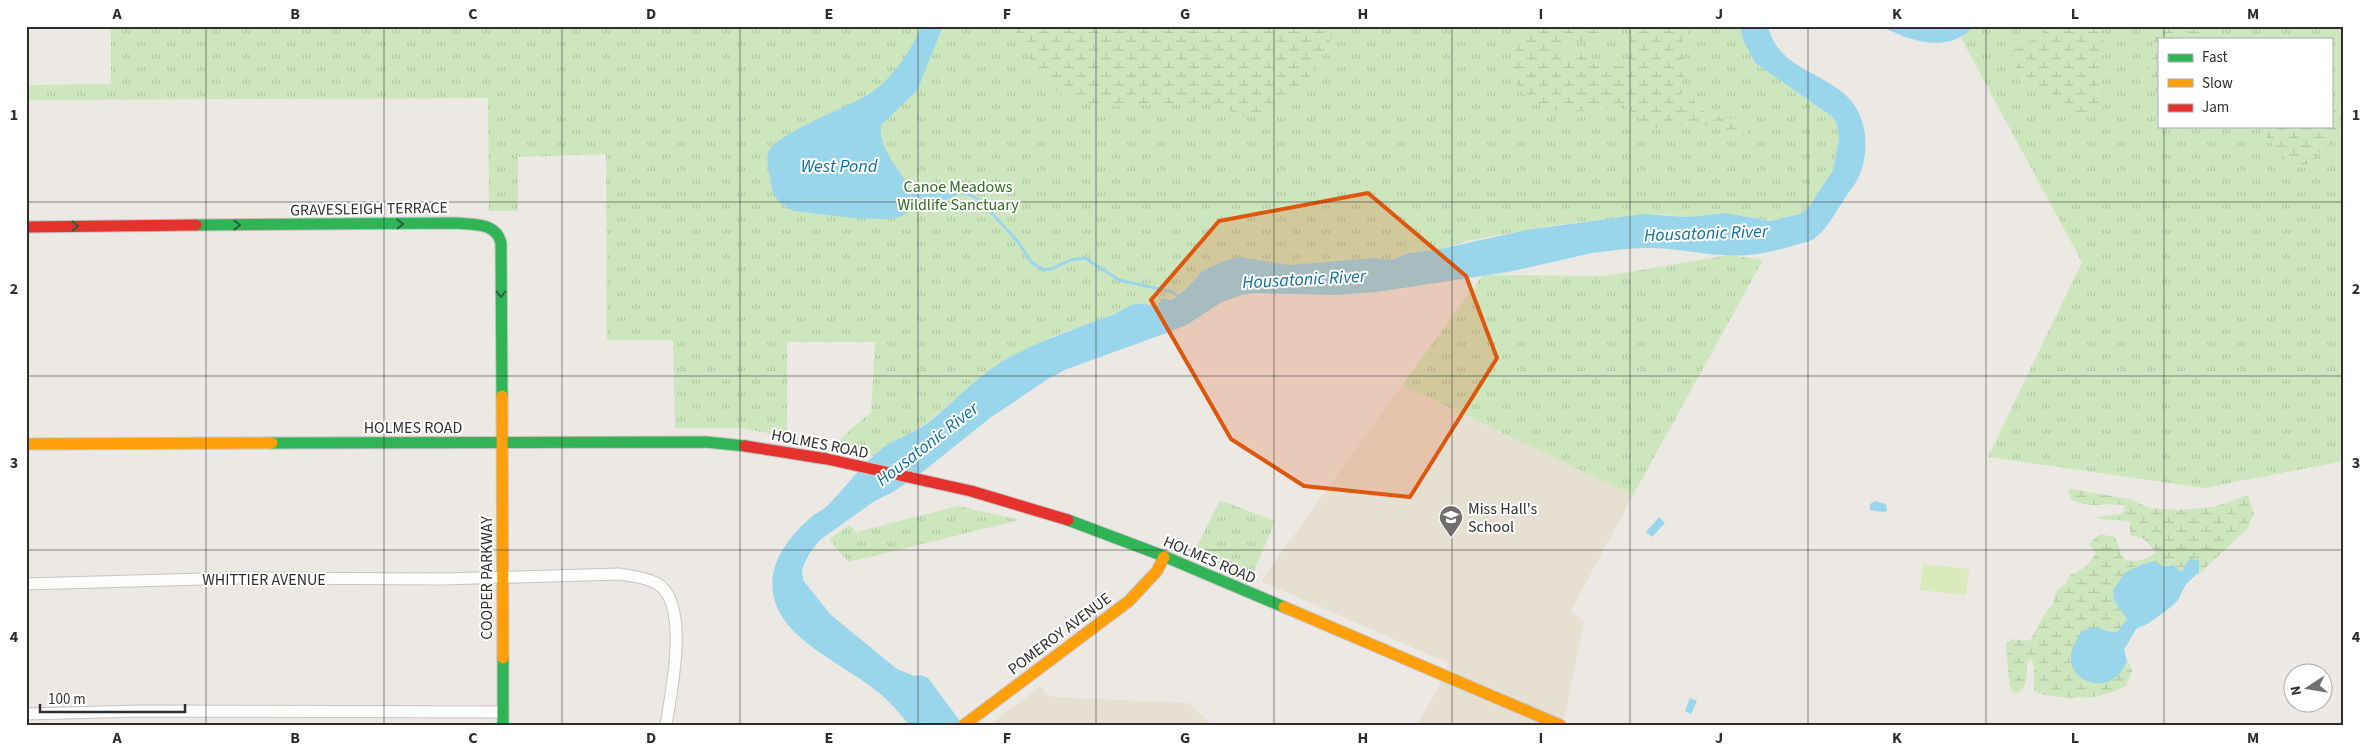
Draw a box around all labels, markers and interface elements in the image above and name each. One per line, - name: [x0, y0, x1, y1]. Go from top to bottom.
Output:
- text: A: [111, 3, 122, 25]
- text: B: [290, 3, 300, 25]
- text: C: [468, 3, 478, 25]
- text: D: [646, 3, 656, 25]
- text: E: [825, 3, 833, 25]
- text: F: [1003, 3, 1011, 25]
- text: G: [1180, 3, 1190, 25]
- text: H: [1358, 3, 1368, 25]
- text: I: [1539, 3, 1543, 25]
- text: J: [1715, 3, 1723, 25]
- text: K: [1892, 3, 1902, 25]
- text: L: [2071, 3, 2079, 25]
- text: M: [2247, 3, 2259, 25]
- legend: [2158, 38, 2332, 128]
- text: Fast: [2202, 47, 2228, 68]
- text: Slow: [2202, 73, 2233, 94]
- text: Jam: [2202, 97, 2229, 118]
- text: 1: [10, 104, 18, 126]
- text: 1: [2352, 104, 2360, 126]
- water label: West Pond: [801, 154, 878, 179]
- park label: Canoe Meadows Wildlife Sanctuary: [897, 176, 1019, 216]
- street label: GRAVESLEIGH TERRACE: [290, 197, 448, 221]
- one-way arrow: [396, 219, 404, 229]
- water label: Housatonic River: [1644, 219, 1769, 248]
- one-way arrow: [234, 220, 242, 230]
- one-way arrow: [72, 221, 79, 231]
- water label: Housatonic River: [1242, 264, 1367, 295]
- text: 2: [10, 278, 18, 300]
- text: 2: [2352, 278, 2360, 300]
- one-way arrow: [495, 290, 506, 298]
- water label: Housatonic River: [871, 396, 984, 492]
- street label: HOLMES ROAD: [364, 417, 463, 439]
- street label: HOLMES ROAD: [769, 424, 871, 464]
- text: 3: [10, 452, 18, 474]
- text: 3: [2352, 452, 2360, 474]
- place label: Miss Hall's School: [1468, 498, 1537, 538]
- school or university icon: Miss Hall's School: [1438, 504, 1464, 538]
- street label: COOPER PARKWAY: [476, 516, 498, 640]
- street label: HOLMES ROAD: [1160, 531, 1259, 589]
- street label: WHITTIER AVENUE: [202, 569, 326, 591]
- street label: POMEROY AVENUE: [1003, 588, 1116, 680]
- text: 4: [10, 626, 19, 648]
- text: 4: [2352, 626, 2361, 648]
- north arrow: [2282, 664, 2332, 714]
- scale bar: [40, 681, 185, 713]
- text: N: [2286, 684, 2307, 697]
- text: 100 m: [48, 689, 86, 710]
- text: A: [111, 727, 122, 749]
- text: B: [290, 727, 300, 749]
- text: C: [468, 727, 478, 749]
- text: D: [646, 727, 656, 749]
- text: E: [825, 727, 833, 749]
- text: F: [1003, 727, 1011, 749]
- text: G: [1180, 727, 1190, 749]
- text: H: [1358, 727, 1368, 749]
- text: I: [1539, 727, 1543, 749]
- text: J: [1715, 727, 1723, 749]
- text: K: [1892, 727, 1902, 749]
- text: L: [2071, 727, 2079, 749]
- text: M: [2247, 727, 2259, 749]

